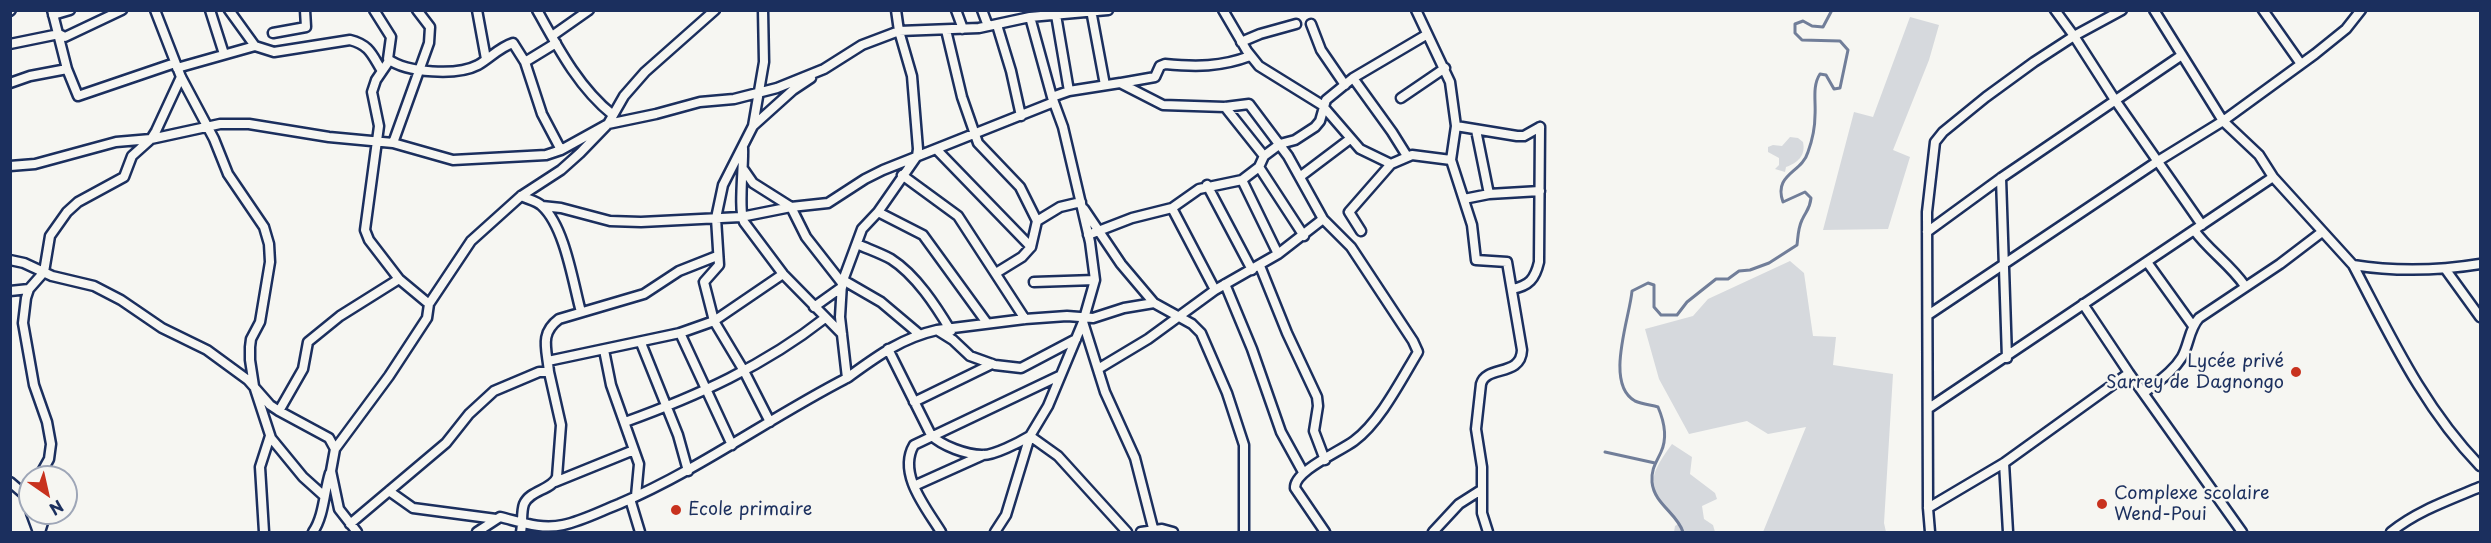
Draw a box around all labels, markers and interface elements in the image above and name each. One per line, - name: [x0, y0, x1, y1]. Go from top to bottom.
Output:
- place label: Lycée privé Sarrey de Dagnongo: [2106, 351, 2284, 394]
- marker: Lycée privé Sarrey de Dagnongo: [2289, 365, 2303, 379]
- north arrow: [18, 465, 78, 525]
- place label: Complexe scolaire Wend-Poui: [2114, 483, 2270, 526]
- text: N: [45, 495, 69, 522]
- marker: Complexe scolaire Wend-Poui: [2095, 497, 2109, 511]
- place label: Ecole primaire: [688, 499, 812, 521]
- marker: Ecole primaire: [669, 503, 683, 517]

